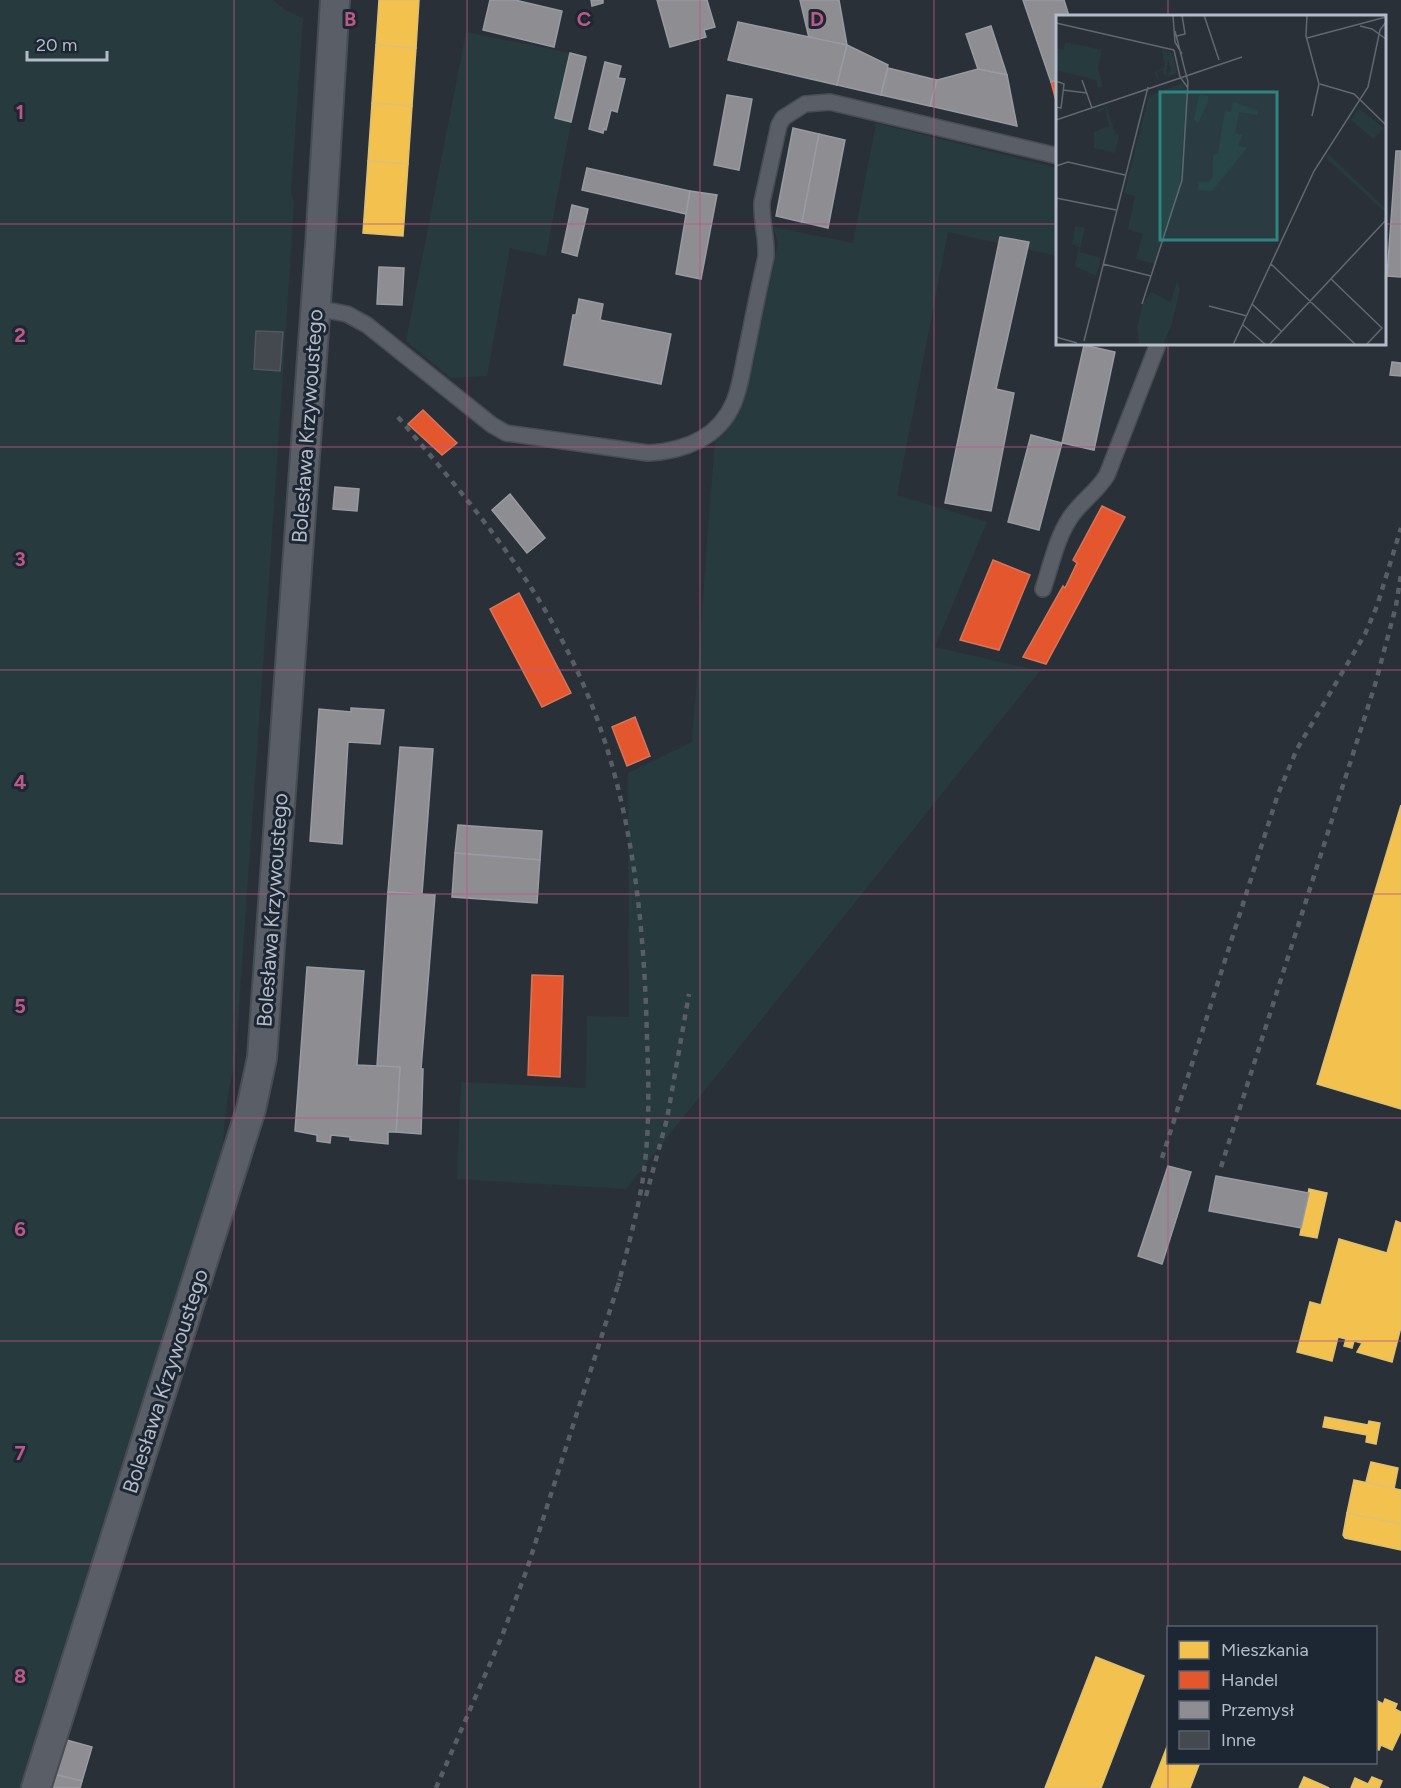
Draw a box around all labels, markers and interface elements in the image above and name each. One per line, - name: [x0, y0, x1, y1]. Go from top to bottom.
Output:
- text: B: [344, 7, 356, 31]
- text: C: [577, 7, 591, 31]
- text: D: [810, 7, 824, 31]
- inset map: [1056, 15, 1386, 345]
- scale bar: [27, 24, 106, 62]
- text: 20 m: [36, 34, 77, 56]
- text: 1: [16, 100, 24, 124]
- street label: Bolesława Krzywoustego: [286, 308, 328, 544]
- text: 2: [14, 323, 26, 347]
- text: 3: [14, 547, 26, 571]
- text: 4: [14, 770, 27, 794]
- street label: Bolesława Krzywoustego: [251, 792, 293, 1028]
- text: 5: [14, 994, 26, 1018]
- text: 6: [14, 1217, 26, 1241]
- street label: Bolesława Krzywoustego: [117, 1266, 213, 1496]
- text: 7: [14, 1441, 26, 1465]
- legend: [1167, 1626, 1377, 1764]
- text: Mieszkania: [1221, 1639, 1309, 1661]
- text: 8: [14, 1664, 26, 1688]
- text: Handel: [1221, 1669, 1278, 1691]
- text: Przemysł: [1221, 1699, 1294, 1721]
- text: Inne: [1221, 1729, 1256, 1751]

